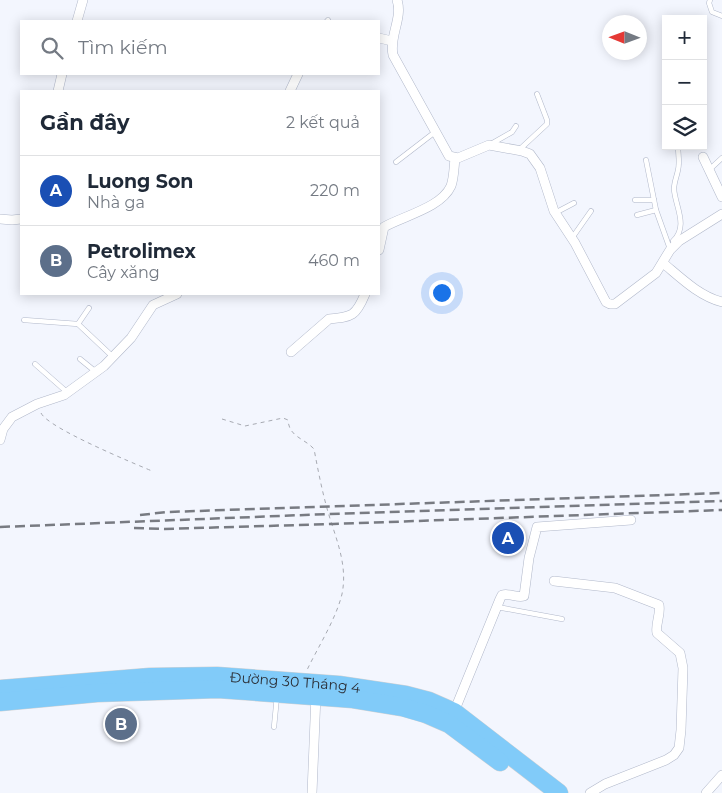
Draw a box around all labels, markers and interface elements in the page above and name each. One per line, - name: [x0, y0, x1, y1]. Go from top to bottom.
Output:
- north arrow: [602, 15, 647, 60]
- map controls: [662, 15, 707, 150]
- button: +: [662, 15, 707, 60]
- search box: [20, 20, 380, 75]
- icon: search: [38, 34, 66, 62]
- text: Tìm kiếm: [78, 36, 168, 59]
- button: −: [662, 60, 707, 105]
- button: layers: [662, 105, 707, 150]
- text: Gần đây: [40, 110, 129, 135]
- text: 2 kết quả: [286, 113, 360, 132]
- text: Luong Son: [87, 170, 193, 193]
- text: A: [50, 181, 62, 200]
- text: 220 m: [310, 181, 360, 200]
- text: Nhà ga: [87, 193, 145, 212]
- text: Petrolimex: [87, 240, 196, 263]
- text: B: [50, 251, 62, 270]
- text: 460 m: [308, 251, 360, 270]
- text: Cây xăng: [87, 263, 160, 282]
- your location: [429, 280, 455, 306]
- pin: A: [492, 519, 524, 557]
- street label: Đường 30 Tháng 4: [229, 668, 363, 697]
- pin: B: [105, 705, 137, 743]

